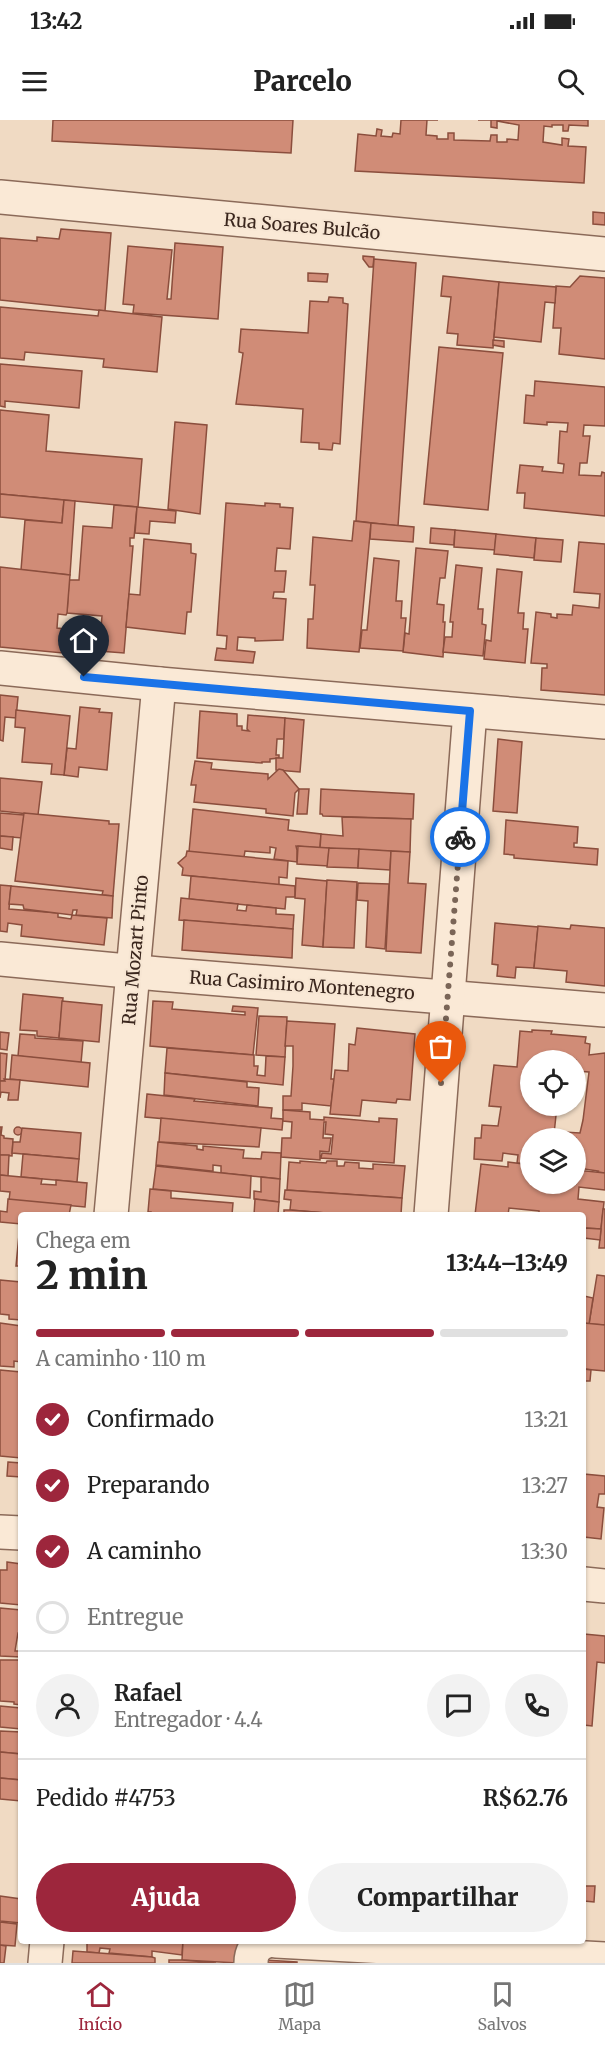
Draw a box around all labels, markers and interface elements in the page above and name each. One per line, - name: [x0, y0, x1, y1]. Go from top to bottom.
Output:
- text: 13:42: [30, 7, 82, 35]
- text: Parcelo: [253, 64, 352, 98]
- icon: menu: [18, 65, 51, 98]
- icon: search: [554, 65, 587, 98]
- street label: Rua Soares Bulcão: [223, 208, 381, 244]
- pin: [58, 615, 109, 677]
- icon: home: [67, 624, 100, 657]
- courier: [430, 807, 490, 867]
- icon: bike: [444, 821, 477, 854]
- street label: Rua Mozart Pinto: [117, 874, 153, 1026]
- street label: Rua Casimiro Montenegro: [188, 966, 416, 1004]
- pin: [415, 1021, 466, 1083]
- icon: bag: [424, 1030, 457, 1063]
- map controls: [520, 1050, 586, 1194]
- button: locate: [520, 1050, 586, 1116]
- button: layers: [520, 1128, 586, 1194]
- text: Chega em: [36, 1228, 131, 1253]
- text: 13:44–13:49: [446, 1249, 568, 1277]
- text: 2 min: [36, 1251, 148, 1300]
- text: A caminho · 110 m: [36, 1346, 206, 1371]
- icon: check: [36, 1403, 69, 1436]
- text: Confirmado: [87, 1405, 214, 1433]
- text: 13:21: [524, 1407, 568, 1432]
- icon: check: [36, 1469, 69, 1502]
- text: Preparando: [87, 1471, 210, 1499]
- text: 13:27: [522, 1473, 568, 1498]
- icon: check: [36, 1535, 69, 1568]
- text: A caminho: [87, 1537, 201, 1565]
- text: 13:30: [521, 1539, 568, 1564]
- text: Entregue: [87, 1603, 183, 1631]
- button: person: [36, 1674, 99, 1737]
- button: chat: [427, 1674, 490, 1737]
- button: phone: [505, 1674, 568, 1737]
- text: Rafael: [114, 1679, 182, 1707]
- text: Entregador · 4.4: [114, 1707, 263, 1732]
- text: Pedido #4753: [36, 1784, 176, 1812]
- text: R$62.76: [483, 1784, 568, 1812]
- button: Ajuda: [36, 1863, 296, 1932]
- button: Compartilhar: [308, 1863, 568, 1932]
- tab: Início: [78, 1978, 122, 2034]
- tab: Mapa: [278, 1978, 321, 2034]
- tab: Salvos: [478, 1978, 527, 2034]

